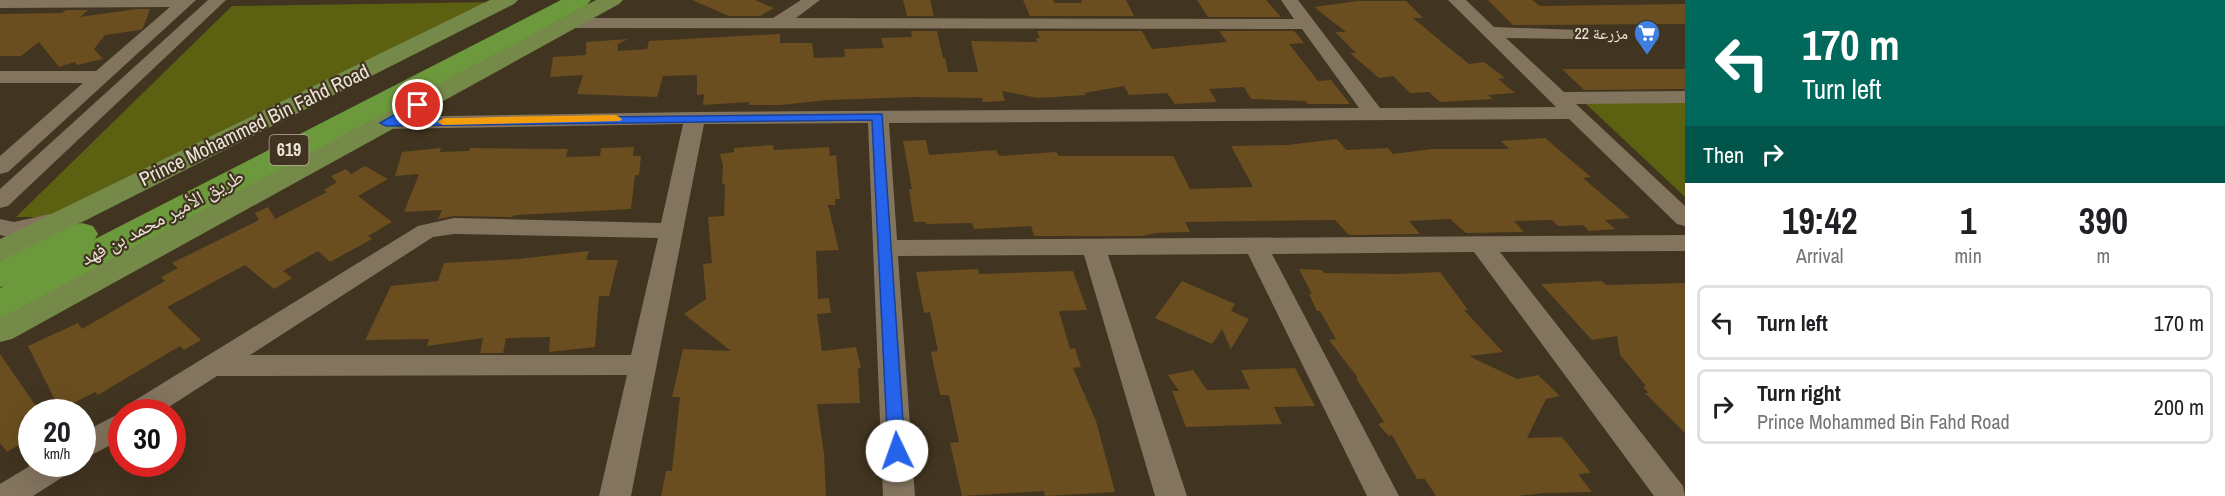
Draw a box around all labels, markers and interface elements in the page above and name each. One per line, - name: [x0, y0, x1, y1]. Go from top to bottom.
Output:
- text: 170 m: [1802, 17, 1900, 73]
- supermarket icon: مزرعة 22: [1632, 18, 1662, 56]
- place label: مزرعة 22: [1575, 22, 1628, 44]
- icon: left: [1703, 24, 1781, 102]
- street label: Prince Mohammed Bin Fahd Road: [134, 57, 373, 192]
- text: Turn left: [1802, 71, 1881, 107]
- pin: [392, 79, 443, 130]
- icon: arrive: [401, 88, 434, 121]
- road number: 619: [270, 135, 308, 165]
- icon: right: [1756, 138, 1789, 171]
- text: Then: [1703, 140, 1744, 170]
- street label: طريق الأمير محمد بن فهد: [75, 162, 248, 271]
- text: 19:42: [1782, 197, 1857, 245]
- text: 1: [1960, 197, 1976, 245]
- text: 390: [2079, 197, 2128, 245]
- text: Arrival: [1796, 242, 1843, 269]
- text: min: [1954, 242, 1982, 269]
- text: m: [2097, 242, 2110, 269]
- icon: left: [1706, 306, 1739, 339]
- text: Turn left: [1757, 308, 1828, 338]
- text: 170 m: [2154, 308, 2204, 338]
- text: Turn right: [1757, 378, 1841, 408]
- icon: right: [1706, 390, 1739, 423]
- text: 200 m: [2154, 392, 2204, 422]
- speed limit sign: 30: [108, 399, 186, 477]
- text: Prince Mohammed Bin Fahd Road: [1757, 408, 2010, 435]
- text: 20: [43, 411, 71, 451]
- position arrow: [865, 419, 929, 483]
- text: km/h: [44, 443, 70, 464]

